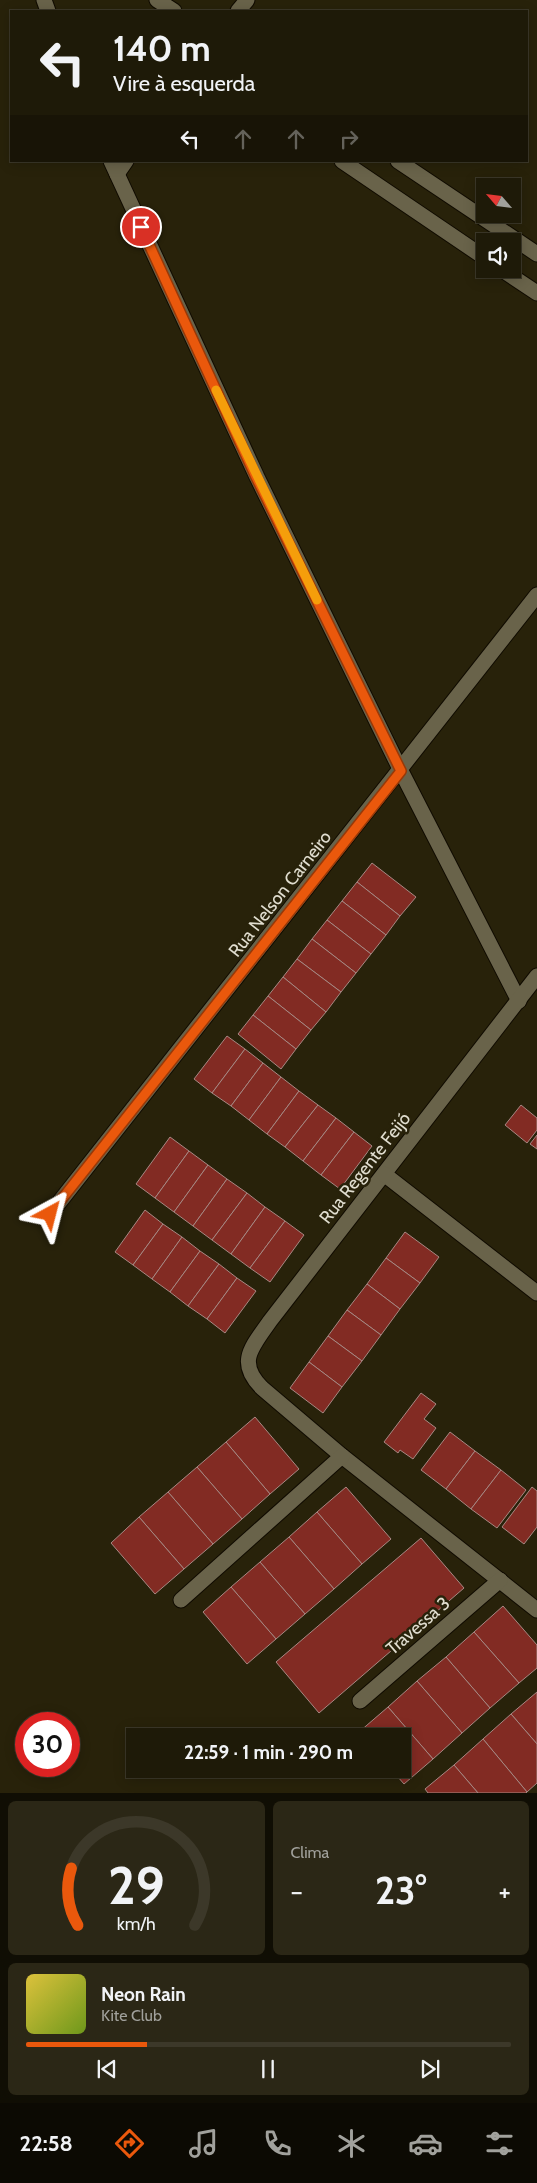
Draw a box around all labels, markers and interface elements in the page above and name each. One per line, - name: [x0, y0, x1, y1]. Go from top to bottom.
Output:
- text: 140 m: [113, 27, 211, 70]
- icon: left: [30, 30, 95, 95]
- text: Vire à esquerda: [113, 70, 255, 97]
- icon: left: [176, 125, 204, 153]
- icon: ahead: [229, 125, 257, 153]
- icon: ahead: [282, 125, 310, 153]
- icon: right: [335, 125, 363, 153]
- north arrow: [476, 178, 521, 222]
- map controls: [476, 178, 521, 278]
- pin: [120, 206, 162, 248]
- icon: arrive: [127, 213, 155, 241]
- button: sound: [476, 233, 521, 278]
- street label: Rua Nelson Carneiro: [224, 826, 336, 961]
- street label: Rua Regente Feijó: [315, 1108, 415, 1228]
- position arrow: [23, 1187, 75, 1239]
- street label: Travessa 3: [382, 1592, 454, 1660]
- speed limit sign: 30: [15, 1712, 80, 1777]
- text: 22:59 · 1 min · 290 m: [184, 1741, 353, 1764]
- text: Clima: [291, 1843, 329, 1862]
- text: 29: [108, 1854, 165, 1917]
- text: 23°: [375, 1867, 427, 1914]
- text: −: [291, 1874, 303, 1908]
- text: +: [499, 1874, 511, 1908]
- text: km/h: [117, 1913, 156, 1934]
- text: Neon Rain: [101, 1983, 186, 2006]
- text: Kite Club: [101, 2006, 162, 2025]
- icon: previous: [93, 2055, 121, 2083]
- icon: pause: [254, 2055, 282, 2083]
- icon: next: [416, 2055, 444, 2083]
- icon: directions: [112, 2126, 147, 2161]
- icon: music: [186, 2126, 221, 2161]
- icon: phone: [260, 2126, 295, 2161]
- icon: climate: [334, 2126, 369, 2161]
- icon: car: [408, 2126, 443, 2161]
- icon: filters: [482, 2126, 517, 2161]
- text: 22:58: [20, 2130, 73, 2157]

